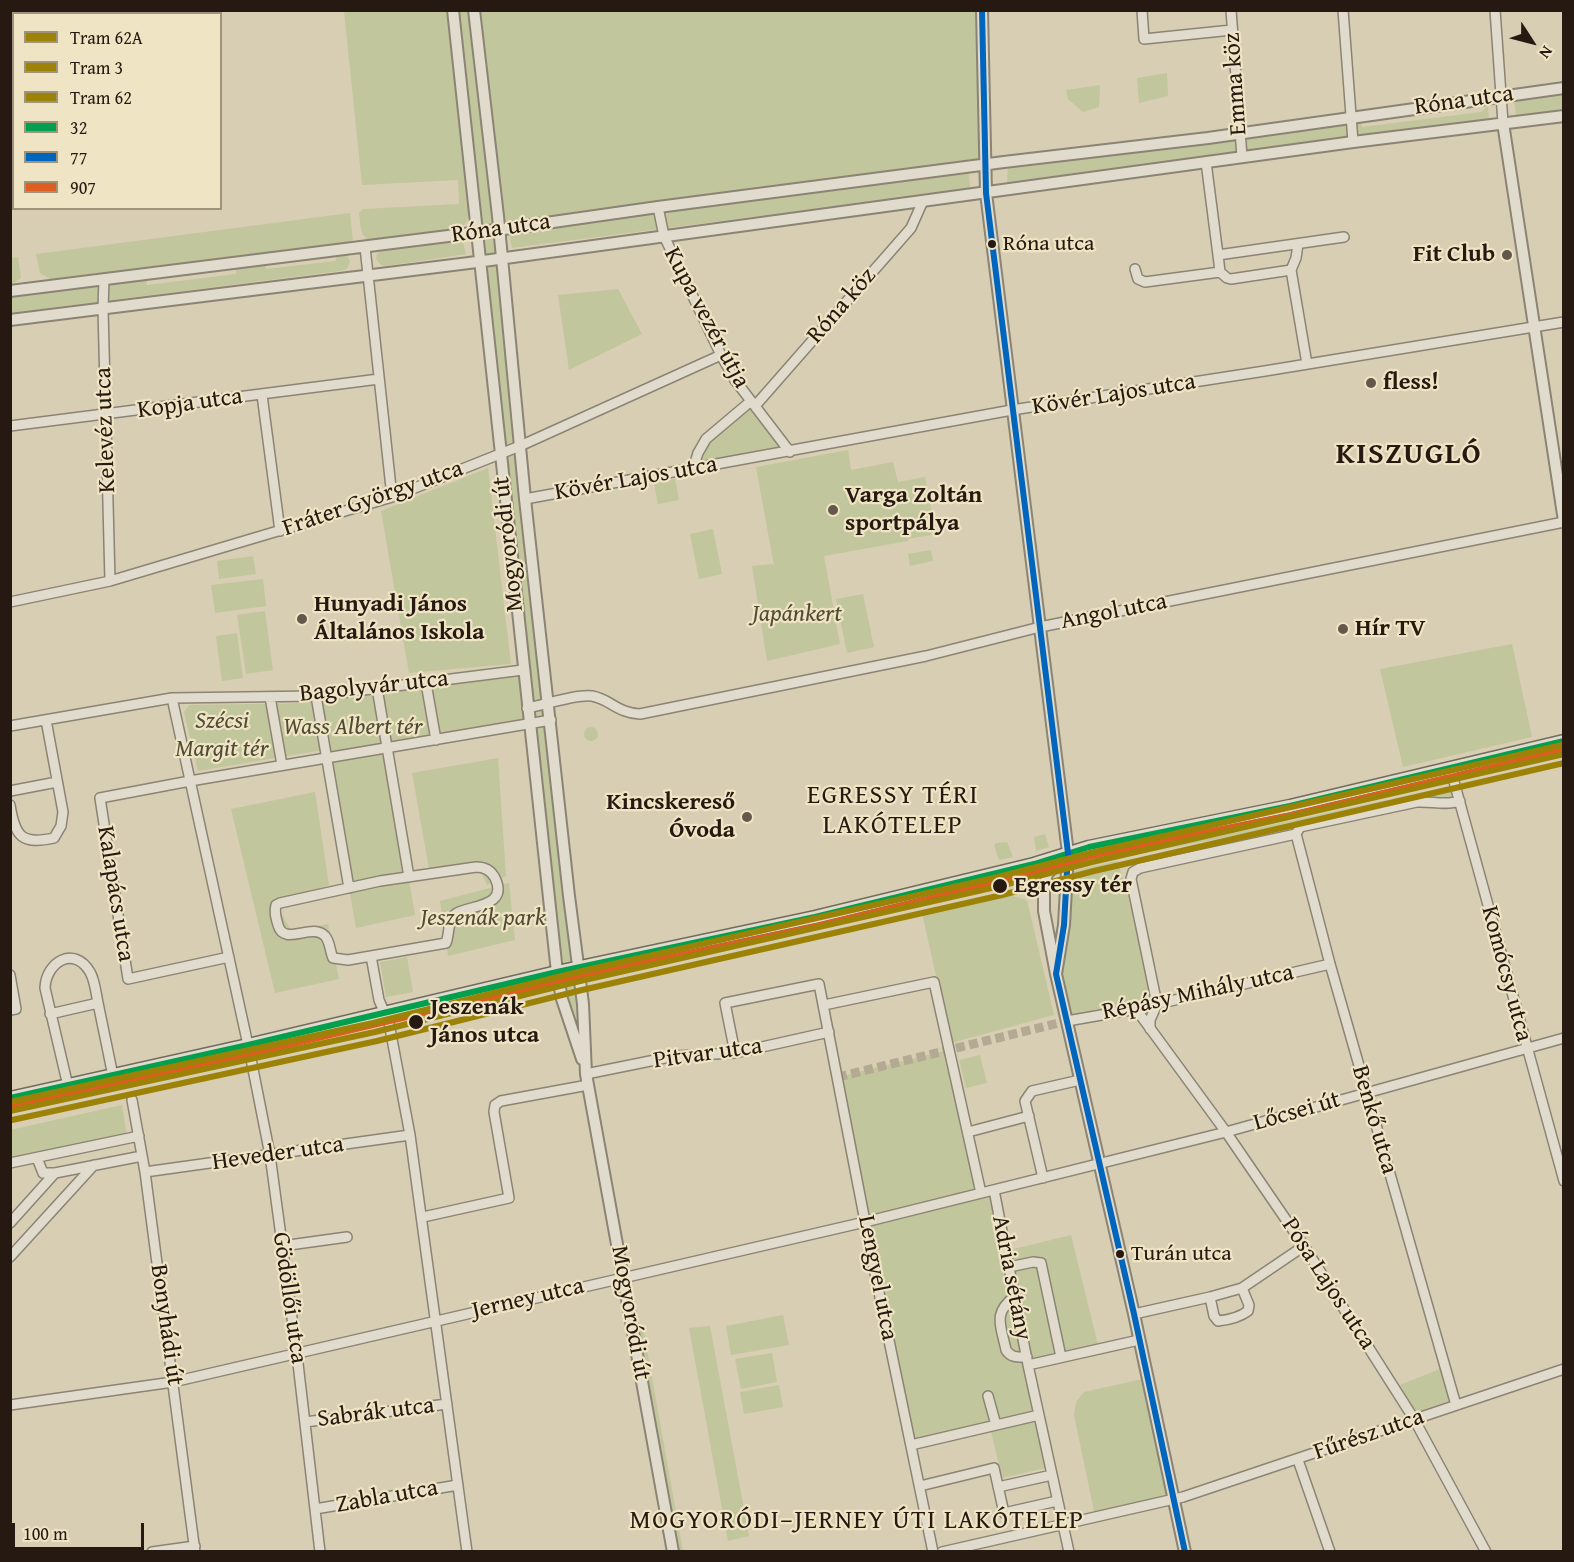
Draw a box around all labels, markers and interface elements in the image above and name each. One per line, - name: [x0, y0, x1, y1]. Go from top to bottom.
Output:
- legend: [12, 12, 222, 210]
- north arrow: [1502, 12, 1562, 72]
- text: Tram 62A: [70, 24, 143, 51]
- street label: Emma köz: [1218, 32, 1254, 136]
- text: N: [1534, 41, 1559, 64]
- text: Tram 3: [70, 54, 123, 81]
- street label: Róna utca: [1413, 80, 1515, 122]
- text: Tram 62: [70, 84, 132, 111]
- text: 32: [70, 114, 87, 141]
- text: 77: [70, 144, 87, 171]
- text: 907: [70, 174, 96, 201]
- street label: Róna utca: [450, 208, 552, 250]
- place label: Róna utca: [1003, 231, 1094, 257]
- marker: Róna utca: [986, 238, 998, 250]
- place label: Fit Club: [1413, 241, 1495, 269]
- street label: Kupa vezér útja: [657, 243, 755, 393]
- marker: Fit Club: [1500, 248, 1514, 262]
- street label: Róna köz: [801, 262, 883, 350]
- street label: Kelevéz utca: [89, 367, 123, 493]
- street label: Kövér Lajos utca: [1030, 368, 1198, 422]
- place label: fless!: [1383, 369, 1439, 397]
- marker: fless!: [1364, 376, 1378, 390]
- street label: Kopja utca: [136, 382, 244, 426]
- district label: KISZUGLÓ: [1336, 437, 1482, 473]
- street label: Kövér Lajos utca: [552, 451, 720, 507]
- street label: Fráter György utca: [279, 455, 467, 543]
- street label: Mogyoródi út: [488, 475, 530, 613]
- place label: Varga Zoltán sportpálya: [845, 482, 982, 538]
- marker: Varga Zoltán sportpálya: [826, 503, 840, 517]
- street label: Angol utca: [1058, 588, 1170, 636]
- place label: Hunyadi János Általános Iskola: [314, 591, 485, 647]
- park label: Japánkert: [752, 601, 842, 629]
- marker: Hunyadi János Általános Iskola: [295, 612, 309, 626]
- place label: Hír TV: [1355, 615, 1426, 643]
- marker: Hír TV: [1336, 622, 1350, 636]
- street label: Bagolyvár utca: [298, 665, 450, 709]
- park label: Szécsi Margit tér: [175, 708, 269, 764]
- park label: Wass Albert tér: [283, 714, 423, 742]
- district label: EGRESSY TÉRI LAKÓTELEP: [807, 780, 979, 842]
- place label: Kincskereső Óvoda: [606, 789, 735, 845]
- marker: Kincskereső Óvoda: [740, 810, 754, 824]
- street label: Kalapács utca: [90, 824, 140, 964]
- place label: Egressy tér: [1014, 872, 1132, 900]
- marker: Egressy tér: [991, 877, 1009, 895]
- street label: Komócsy utca: [1474, 903, 1538, 1045]
- park label: Jeszenák park: [420, 905, 546, 933]
- street label: Répásy Mihály utca: [1100, 959, 1296, 1027]
- place label: Jeszenák János utca: [430, 994, 539, 1050]
- marker: Jeszenák János utca: [407, 1013, 425, 1031]
- street label: Pitvar utca: [652, 1032, 764, 1076]
- street label: Benkő utca: [1345, 1062, 1403, 1178]
- street label: Lőcsei út: [1250, 1086, 1344, 1138]
- street label: Heveder utca: [210, 1131, 346, 1177]
- street label: Lengyel utca: [851, 1213, 903, 1343]
- street label: Adria sétány: [985, 1213, 1037, 1343]
- street label: Pósa Lajos utca: [1275, 1213, 1381, 1355]
- street label: Gödöllői utca: [266, 1230, 312, 1366]
- place label: Turán utca: [1131, 1241, 1232, 1267]
- street label: Mogyoródi út: [604, 1244, 656, 1382]
- marker: Turán utca: [1114, 1248, 1126, 1260]
- street label: Bonyhádi út: [143, 1262, 189, 1388]
- street label: Jerney utca: [469, 1272, 587, 1326]
- street label: Sabrák utca: [316, 1392, 436, 1434]
- street label: Fűrész utca: [1310, 1403, 1428, 1467]
- street label: Zabla utca: [334, 1474, 440, 1520]
- district label: MOGYORÓDI–JERNEY ÚTI LAKÓTELEP: [629, 1505, 1085, 1537]
- scale bar: [15, 1511, 147, 1549]
- text: 100 m: [23, 1520, 68, 1547]

